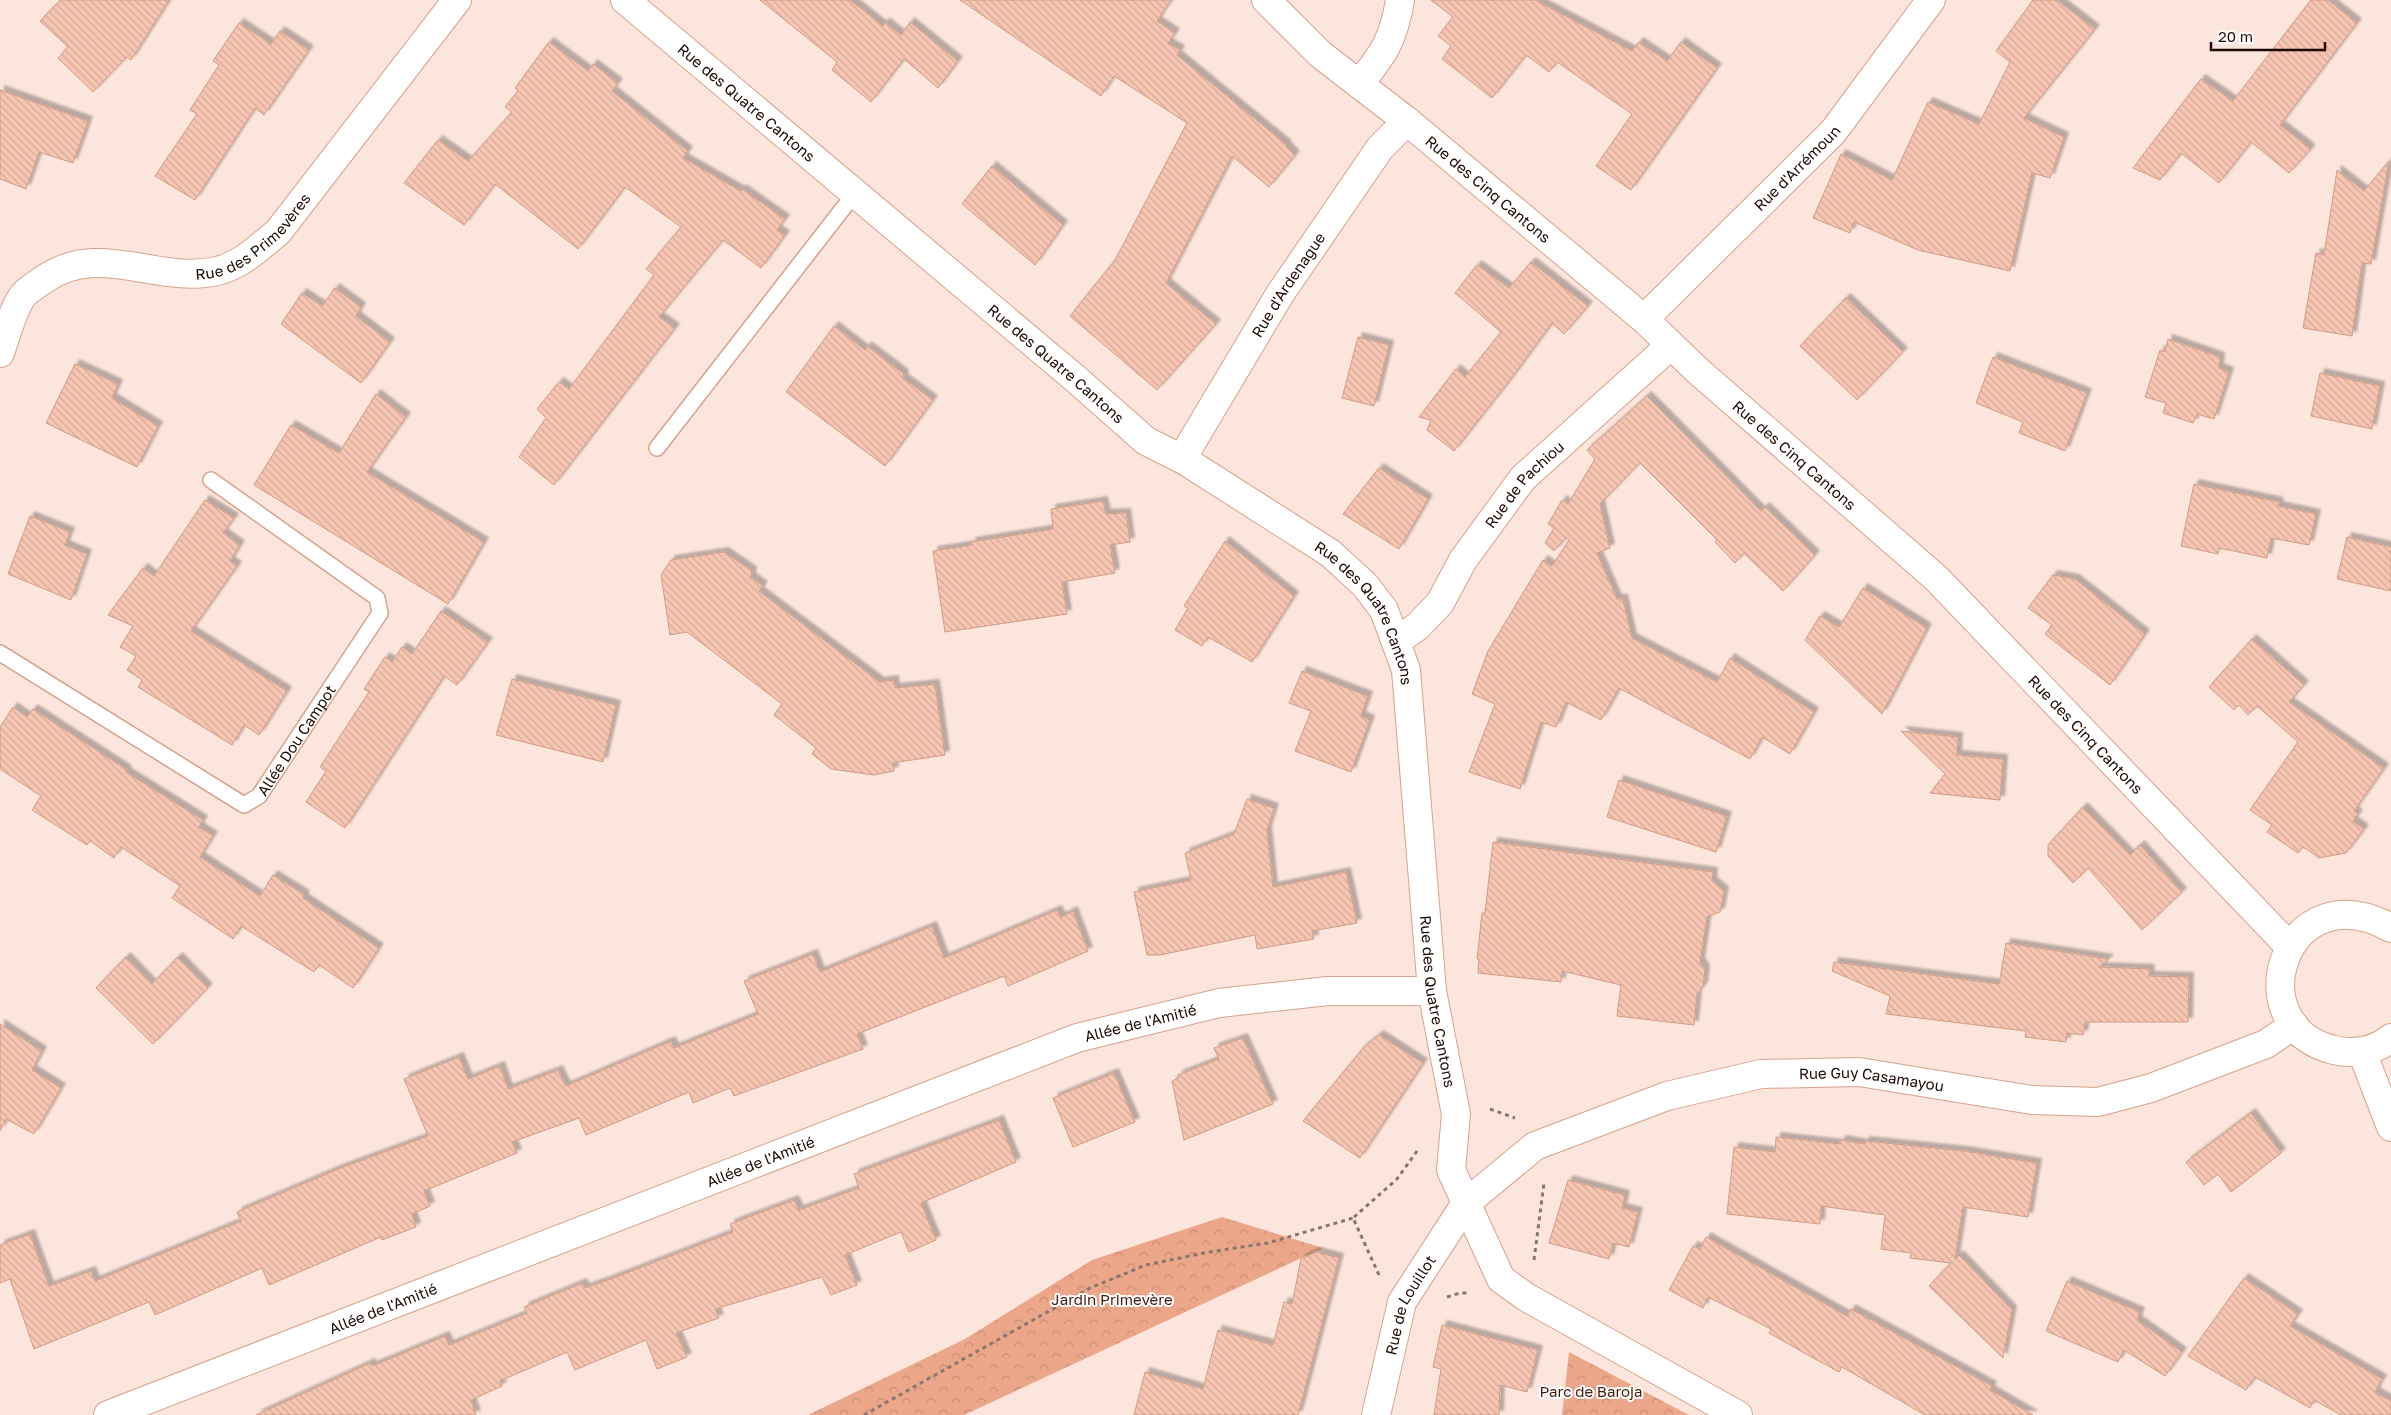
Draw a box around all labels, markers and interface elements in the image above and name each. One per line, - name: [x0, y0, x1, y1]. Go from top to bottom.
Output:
- scale bar: [2211, 20, 2325, 52]
- text: 20 m: [2218, 27, 2253, 45]
- street label: Rue des Quatre Cantons: [674, 40, 819, 165]
- street label: Rue d'Arrémoun: [1750, 122, 1844, 214]
- street label: Rue des Cinq Cantons: [1422, 131, 1554, 246]
- street label: Rue des Primevères: [195, 189, 314, 283]
- street label: Rue d'Ardenague: [1247, 229, 1329, 340]
- street label: Rue des Quatre Cantons: [984, 300, 1128, 427]
- street label: Rue des Cinq Cantons: [1729, 397, 1860, 514]
- street label: Rue de Pachiou: [1481, 437, 1567, 531]
- street label: Rue des Quatre Cantons: [1312, 537, 1416, 686]
- street label: Rue des Cinq Cantons: [2025, 671, 2147, 797]
- street label: Allée Dou Campot: [253, 681, 339, 799]
- street label: Rue des Quatre Cantons: [1417, 915, 1460, 1089]
- street label: Allée de l'Amitié: [1083, 1000, 1198, 1045]
- street label: Rue Guy Casamayou: [1799, 1063, 1945, 1095]
- street label: Allée de l'Amitié: [704, 1132, 817, 1190]
- street label: Rue de Louillot: [1381, 1252, 1439, 1357]
- street label: Allée de l'Amitié: [326, 1279, 440, 1337]
- park label: Jardin Primevère: [1051, 1290, 1173, 1308]
- park label: Parc de Baroja: [1539, 1382, 1643, 1400]

